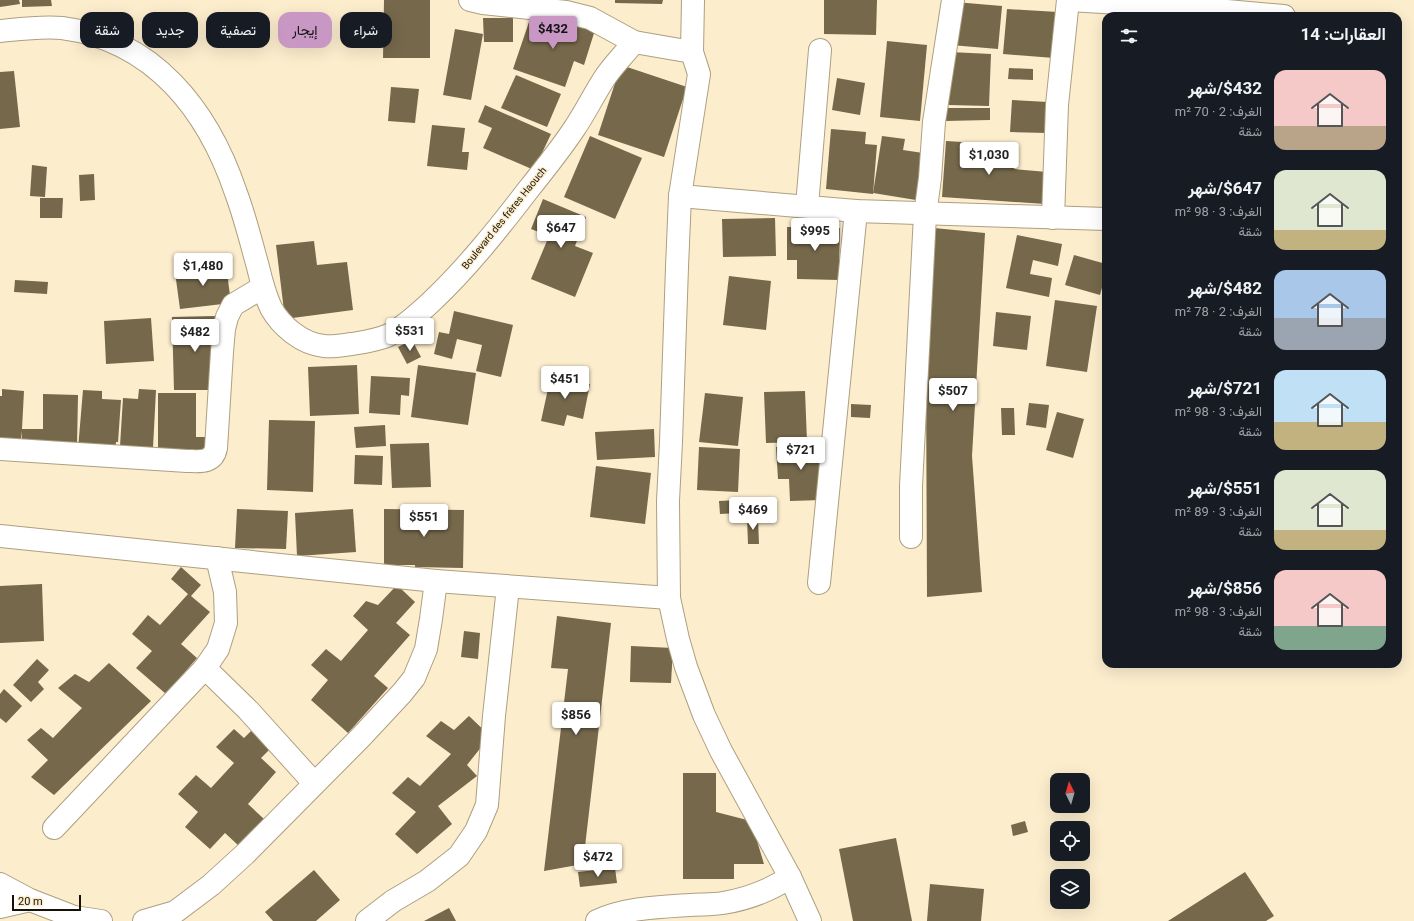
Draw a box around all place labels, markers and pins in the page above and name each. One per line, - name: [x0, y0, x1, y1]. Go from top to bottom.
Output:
- pin: $432: [529, 16, 577, 50]
- pin: $1,030: [956, 142, 1022, 176]
- pin: $647: [537, 215, 585, 249]
- pin: $995: [791, 218, 839, 252]
- pin: $1,480: [170, 253, 236, 287]
- pin: $531: [386, 318, 434, 352]
- pin: $482: [171, 319, 219, 353]
- pin: $451: [541, 366, 589, 400]
- pin: $507: [929, 378, 977, 412]
- pin: $721: [777, 437, 825, 471]
- pin: $469: [729, 497, 777, 531]
- pin: $551: [400, 504, 448, 538]
- pin: $856: [552, 702, 600, 736]
- pin: $472: [574, 844, 622, 878]

